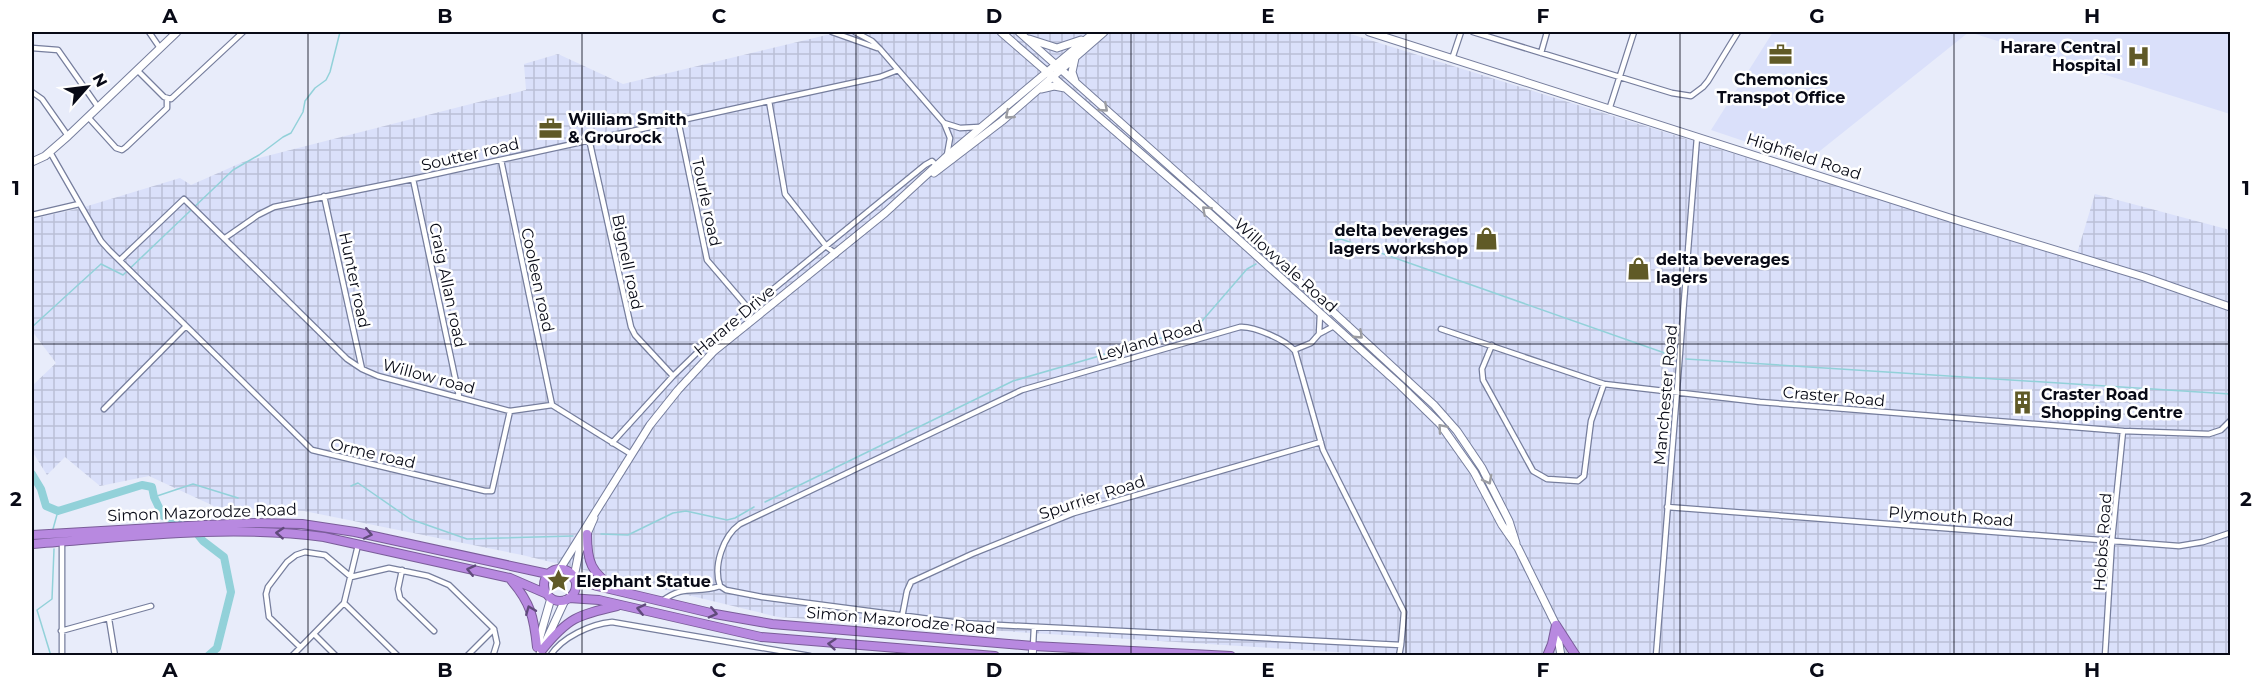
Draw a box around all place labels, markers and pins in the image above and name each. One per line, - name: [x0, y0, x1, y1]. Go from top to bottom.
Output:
- place label: Harare Central Hospital: [2000, 38, 2121, 75]
- office icon: Chemonics Transpot Office: [1768, 41, 1794, 67]
- hospital icon: Harare Central Hospital: [2126, 43, 2152, 69]
- place label: Chemonics Transpot Office: [1717, 70, 1845, 107]
- place label: William Smith & Grourock: [568, 110, 687, 147]
- office icon: William Smith & Grourock: [537, 115, 563, 141]
- place label: delta beverages lagers workshop: [1329, 221, 1468, 258]
- shop icon: delta beverages lagers workshop: [1473, 226, 1499, 252]
- place label: delta beverages lagers: [1656, 250, 1790, 287]
- shop icon: delta beverages lagers: [1625, 255, 1651, 281]
- place label: Craster Road Shopping Centre: [2041, 385, 2183, 422]
- building icon: Craster Road Shopping Centre: [2010, 390, 2036, 416]
- place icon: Elephant Statue: [545, 568, 571, 594]
- place label: Elephant Statue: [576, 572, 711, 591]

